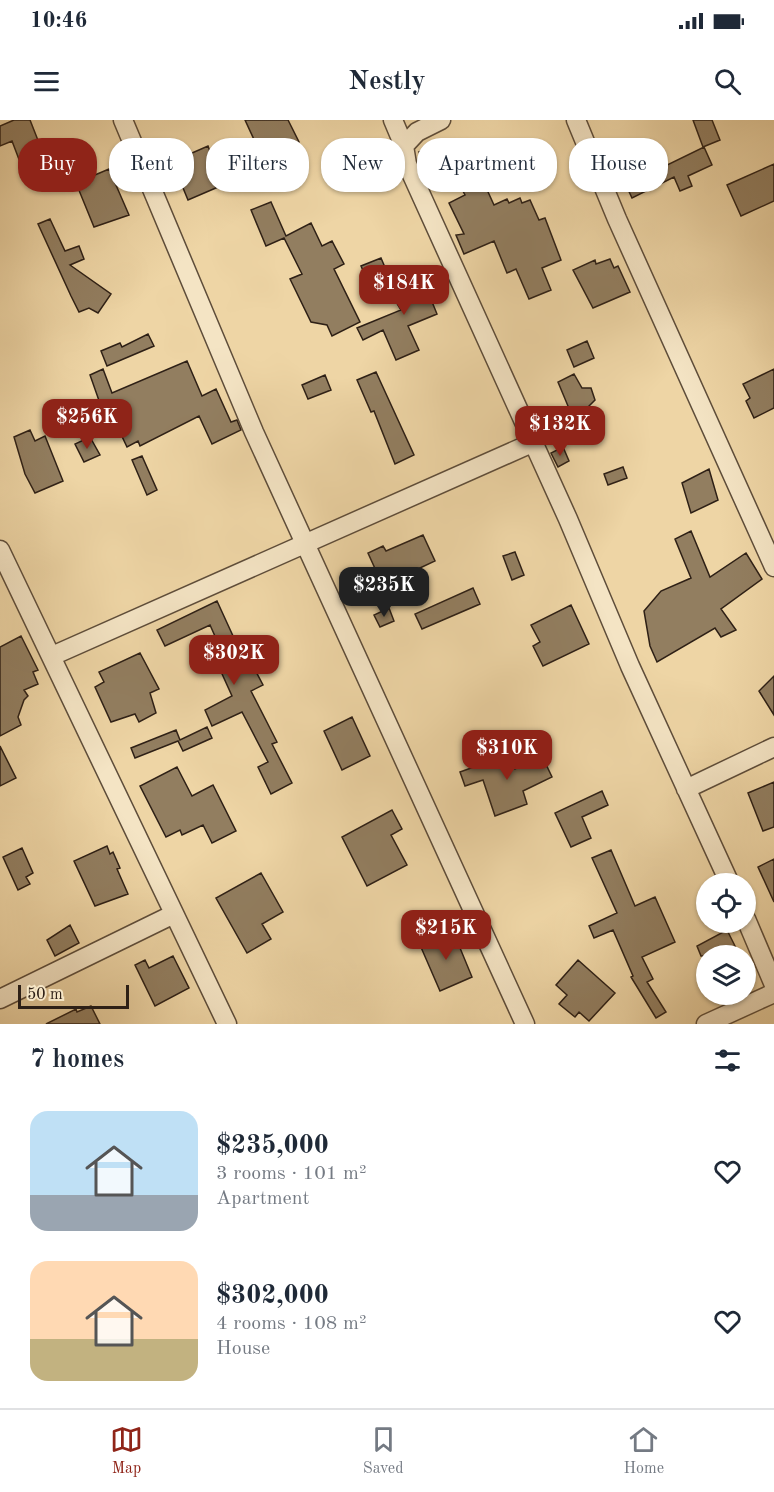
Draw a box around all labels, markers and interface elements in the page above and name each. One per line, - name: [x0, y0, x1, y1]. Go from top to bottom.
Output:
- text: 10:46: [30, 10, 87, 32]
- icon: menu: [30, 65, 63, 98]
- icon: search: [711, 65, 744, 98]
- text: Nestly: [348, 68, 426, 95]
- chip: Buy: [18, 138, 97, 192]
- chip: Rent: [109, 138, 194, 192]
- chip: Filters: [206, 138, 309, 192]
- chip: New: [321, 138, 405, 192]
- chip: Apartment: [417, 138, 557, 192]
- chip: House: [569, 138, 668, 192]
- pin: $184K: [362, 265, 446, 316]
- text: $184K: [373, 274, 435, 294]
- pin: $256K: [45, 399, 129, 450]
- pin: $132K: [518, 406, 602, 457]
- text: $256K: [56, 408, 118, 428]
- text: $132K: [529, 415, 591, 435]
- pin: $235K: [342, 567, 426, 618]
- text: $235K: [353, 576, 415, 596]
- pin: $302K: [192, 635, 276, 686]
- text: $302K: [203, 644, 265, 664]
- pin: $310K: [465, 730, 549, 781]
- text: $310K: [476, 739, 538, 759]
- map controls: [696, 873, 756, 1005]
- button: locate: [696, 873, 756, 933]
- pin: $215K: [404, 910, 488, 961]
- text: $215K: [415, 919, 477, 939]
- button: layers: [696, 945, 756, 1005]
- scale bar: [18, 982, 129, 1010]
- text: 50 m: [27, 987, 63, 1003]
- icon: filters: [711, 1044, 744, 1077]
- text: 7 homes: [30, 1047, 124, 1073]
- text: $235,000: [216, 1133, 329, 1159]
- icon: home: [78, 1135, 150, 1207]
- icon: heart: [711, 1155, 744, 1188]
- text: 3 rooms · 101 m²: [216, 1164, 366, 1184]
- text: Apartment: [216, 1189, 310, 1209]
- text: $302,000: [216, 1283, 329, 1309]
- icon: home: [78, 1285, 150, 1357]
- icon: heart: [711, 1305, 744, 1338]
- text: 4 rooms · 108 m²: [216, 1314, 366, 1334]
- text: House: [216, 1339, 270, 1359]
- tab: Map: [110, 1423, 143, 1479]
- tab: Saved: [363, 1423, 404, 1479]
- tab: Home: [623, 1423, 664, 1479]

